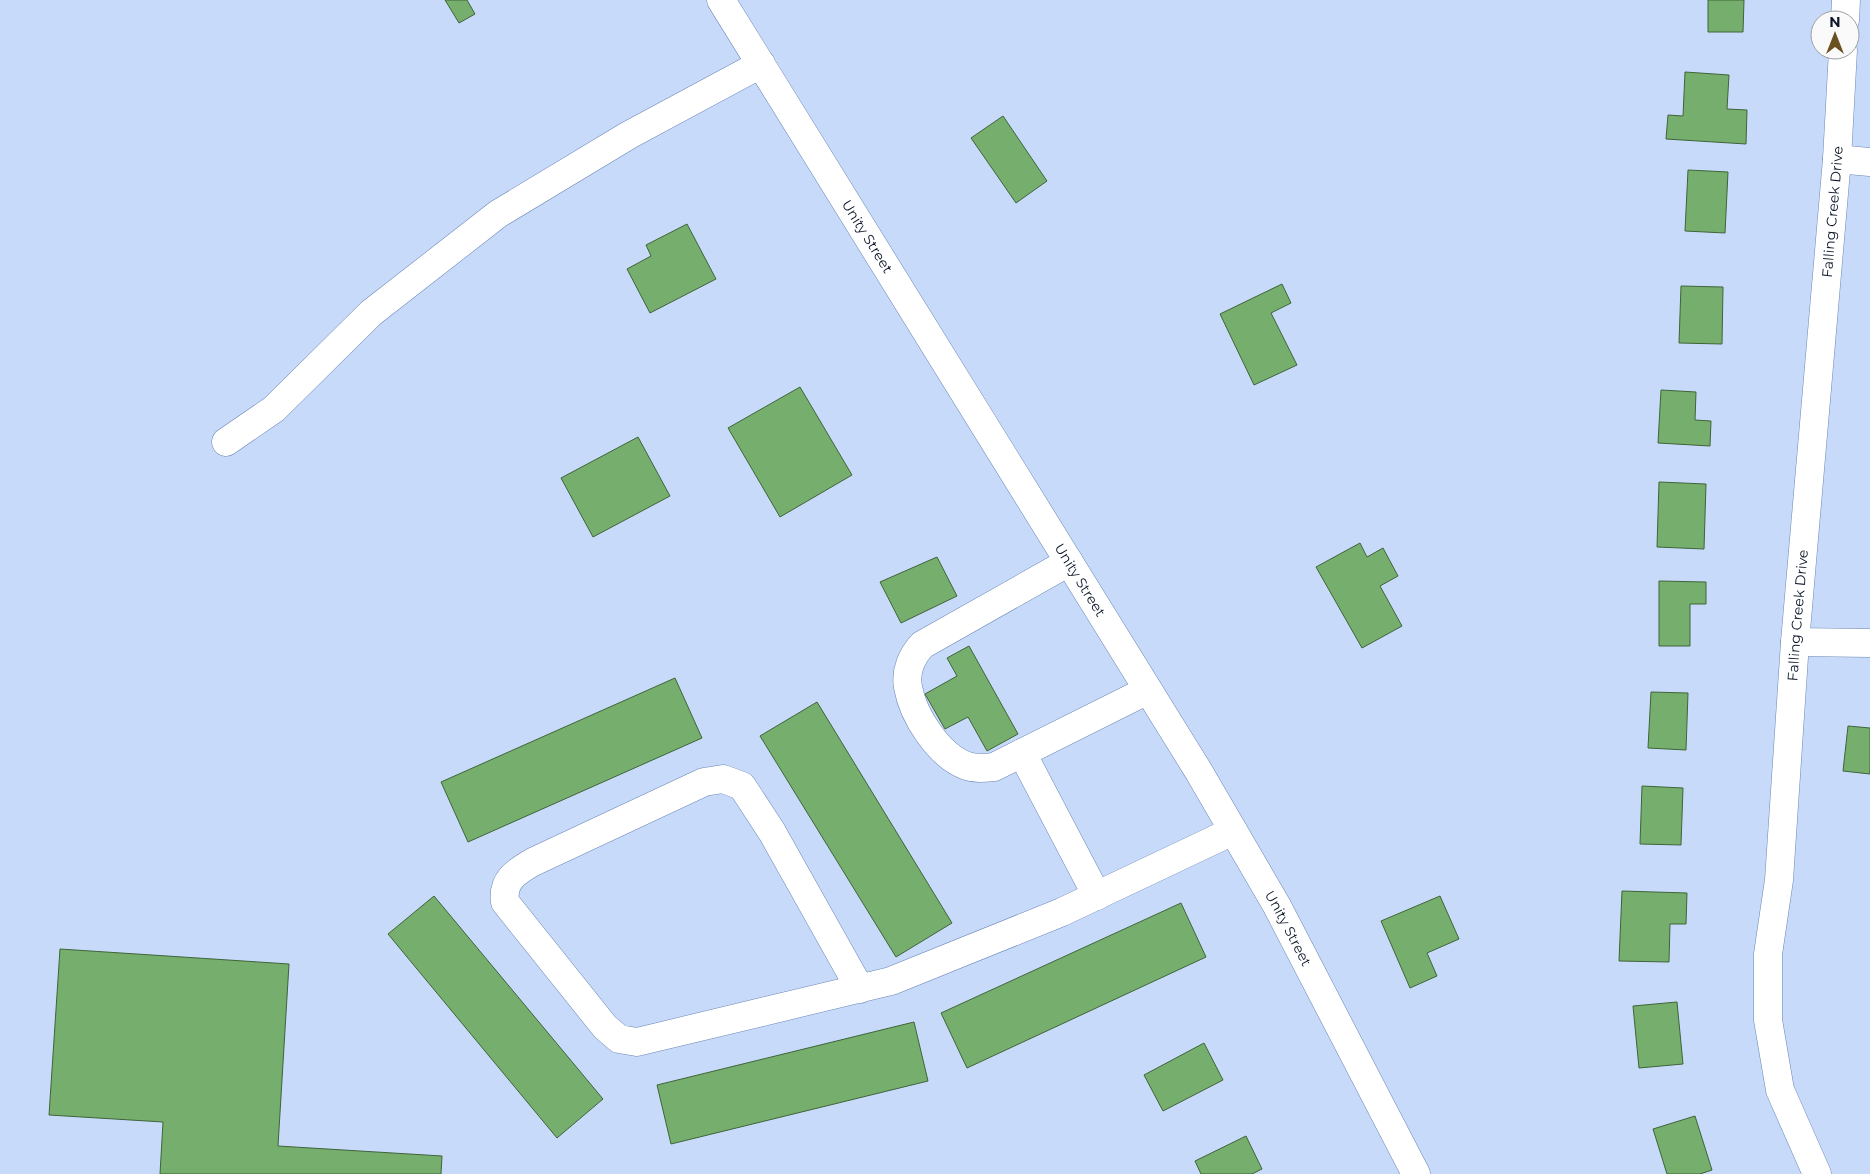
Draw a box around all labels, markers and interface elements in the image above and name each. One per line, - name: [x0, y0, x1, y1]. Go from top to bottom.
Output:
- north arrow: [1810, 10, 1860, 60]
- text: N: [1829, 13, 1841, 31]
- street label: Falling Creek Drive: [1818, 145, 1847, 278]
- street label: Unity Street: [838, 196, 897, 277]
- street label: Unity Street: [1051, 540, 1110, 620]
- street label: Falling Creek Drive: [1783, 549, 1812, 682]
- street label: Unity Street: [1261, 887, 1316, 969]

